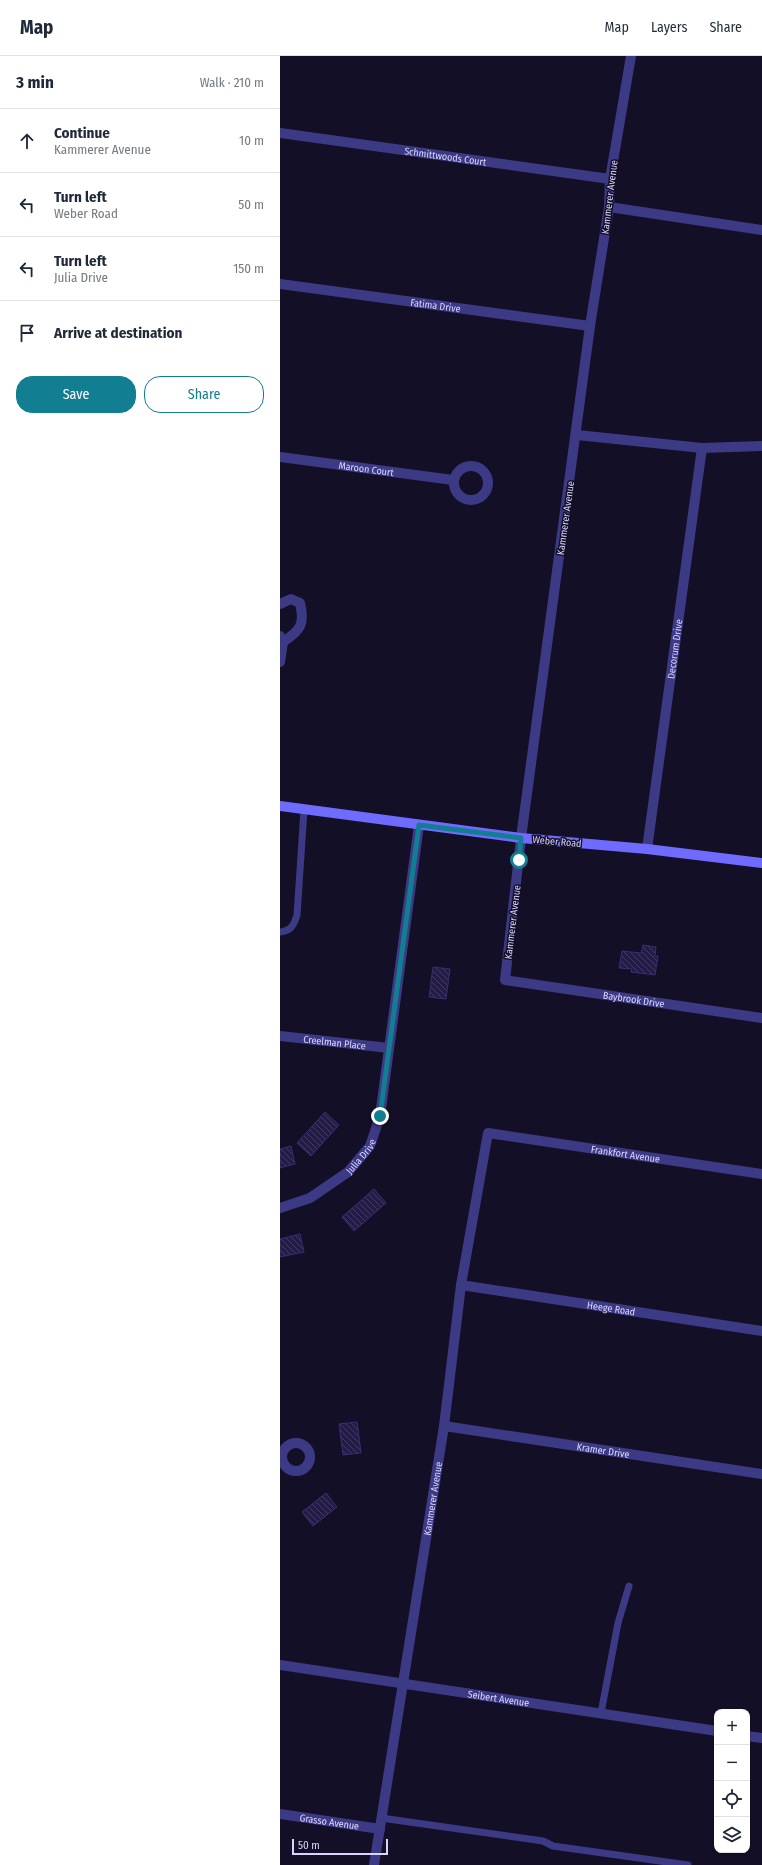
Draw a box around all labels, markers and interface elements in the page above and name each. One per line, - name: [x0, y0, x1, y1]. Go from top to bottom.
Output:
- text: Map: [20, 16, 53, 39]
- text: Map: [605, 19, 629, 36]
- text: Layers: [651, 19, 687, 36]
- text: Share: [709, 19, 742, 36]
- text: 3 min: [16, 72, 54, 93]
- text: Walk · 210 m: [200, 75, 264, 90]
- text: Continue: [54, 124, 110, 142]
- icon: ahead: [16, 130, 38, 152]
- text: 10 m: [239, 133, 264, 148]
- text: Kammerer Avenue: [54, 142, 151, 157]
- street label: Schmittwoods Court: [404, 145, 488, 169]
- street label: Kammerer Avenue: [599, 159, 620, 235]
- text: Turn left: [54, 188, 107, 206]
- icon: left: [16, 194, 38, 216]
- text: 50 m: [238, 197, 264, 212]
- text: Weber Road: [54, 206, 118, 221]
- text: Turn left: [54, 252, 107, 270]
- icon: left: [16, 258, 38, 280]
- text: 150 m: [233, 261, 264, 276]
- text: Julia Drive: [54, 270, 108, 285]
- street label: Fatima Drive: [410, 297, 461, 315]
- icon: arrive: [16, 322, 38, 344]
- text: Arrive at destination: [54, 324, 182, 342]
- button: Save: [16, 376, 136, 413]
- button: Share: [144, 376, 264, 413]
- street label: Maroon Court: [338, 460, 395, 479]
- street label: Kammerer Avenue: [555, 480, 577, 556]
- street label: Decorum Drive: [665, 618, 685, 680]
- street label: Weber Road: [532, 834, 582, 850]
- route start: [510, 851, 528, 869]
- street label: Kammerer Avenue: [502, 884, 523, 960]
- street label: Baybrook Drive: [602, 990, 665, 1011]
- street label: Creelman Place: [303, 1034, 366, 1052]
- route end: [371, 1107, 389, 1125]
- street label: Julia Drive: [344, 1138, 379, 1177]
- street label: Frankfort Avenue: [590, 1143, 661, 1166]
- street label: Heege Road: [586, 1299, 636, 1319]
- street label: Kramer Drive: [576, 1441, 630, 1461]
- street label: Kammerer Avenue: [422, 1461, 445, 1537]
- street label: Seibert Avenue: [467, 1688, 530, 1710]
- map controls: [714, 1709, 750, 1853]
- button: +: [714, 1709, 750, 1745]
- button: −: [714, 1745, 750, 1781]
- button: locate: [714, 1781, 750, 1817]
- street label: Grasso Avenue: [299, 1812, 360, 1833]
- button: layers: [714, 1817, 750, 1853]
- scale bar: [292, 1837, 388, 1856]
- text: 50 m: [298, 1839, 320, 1852]

